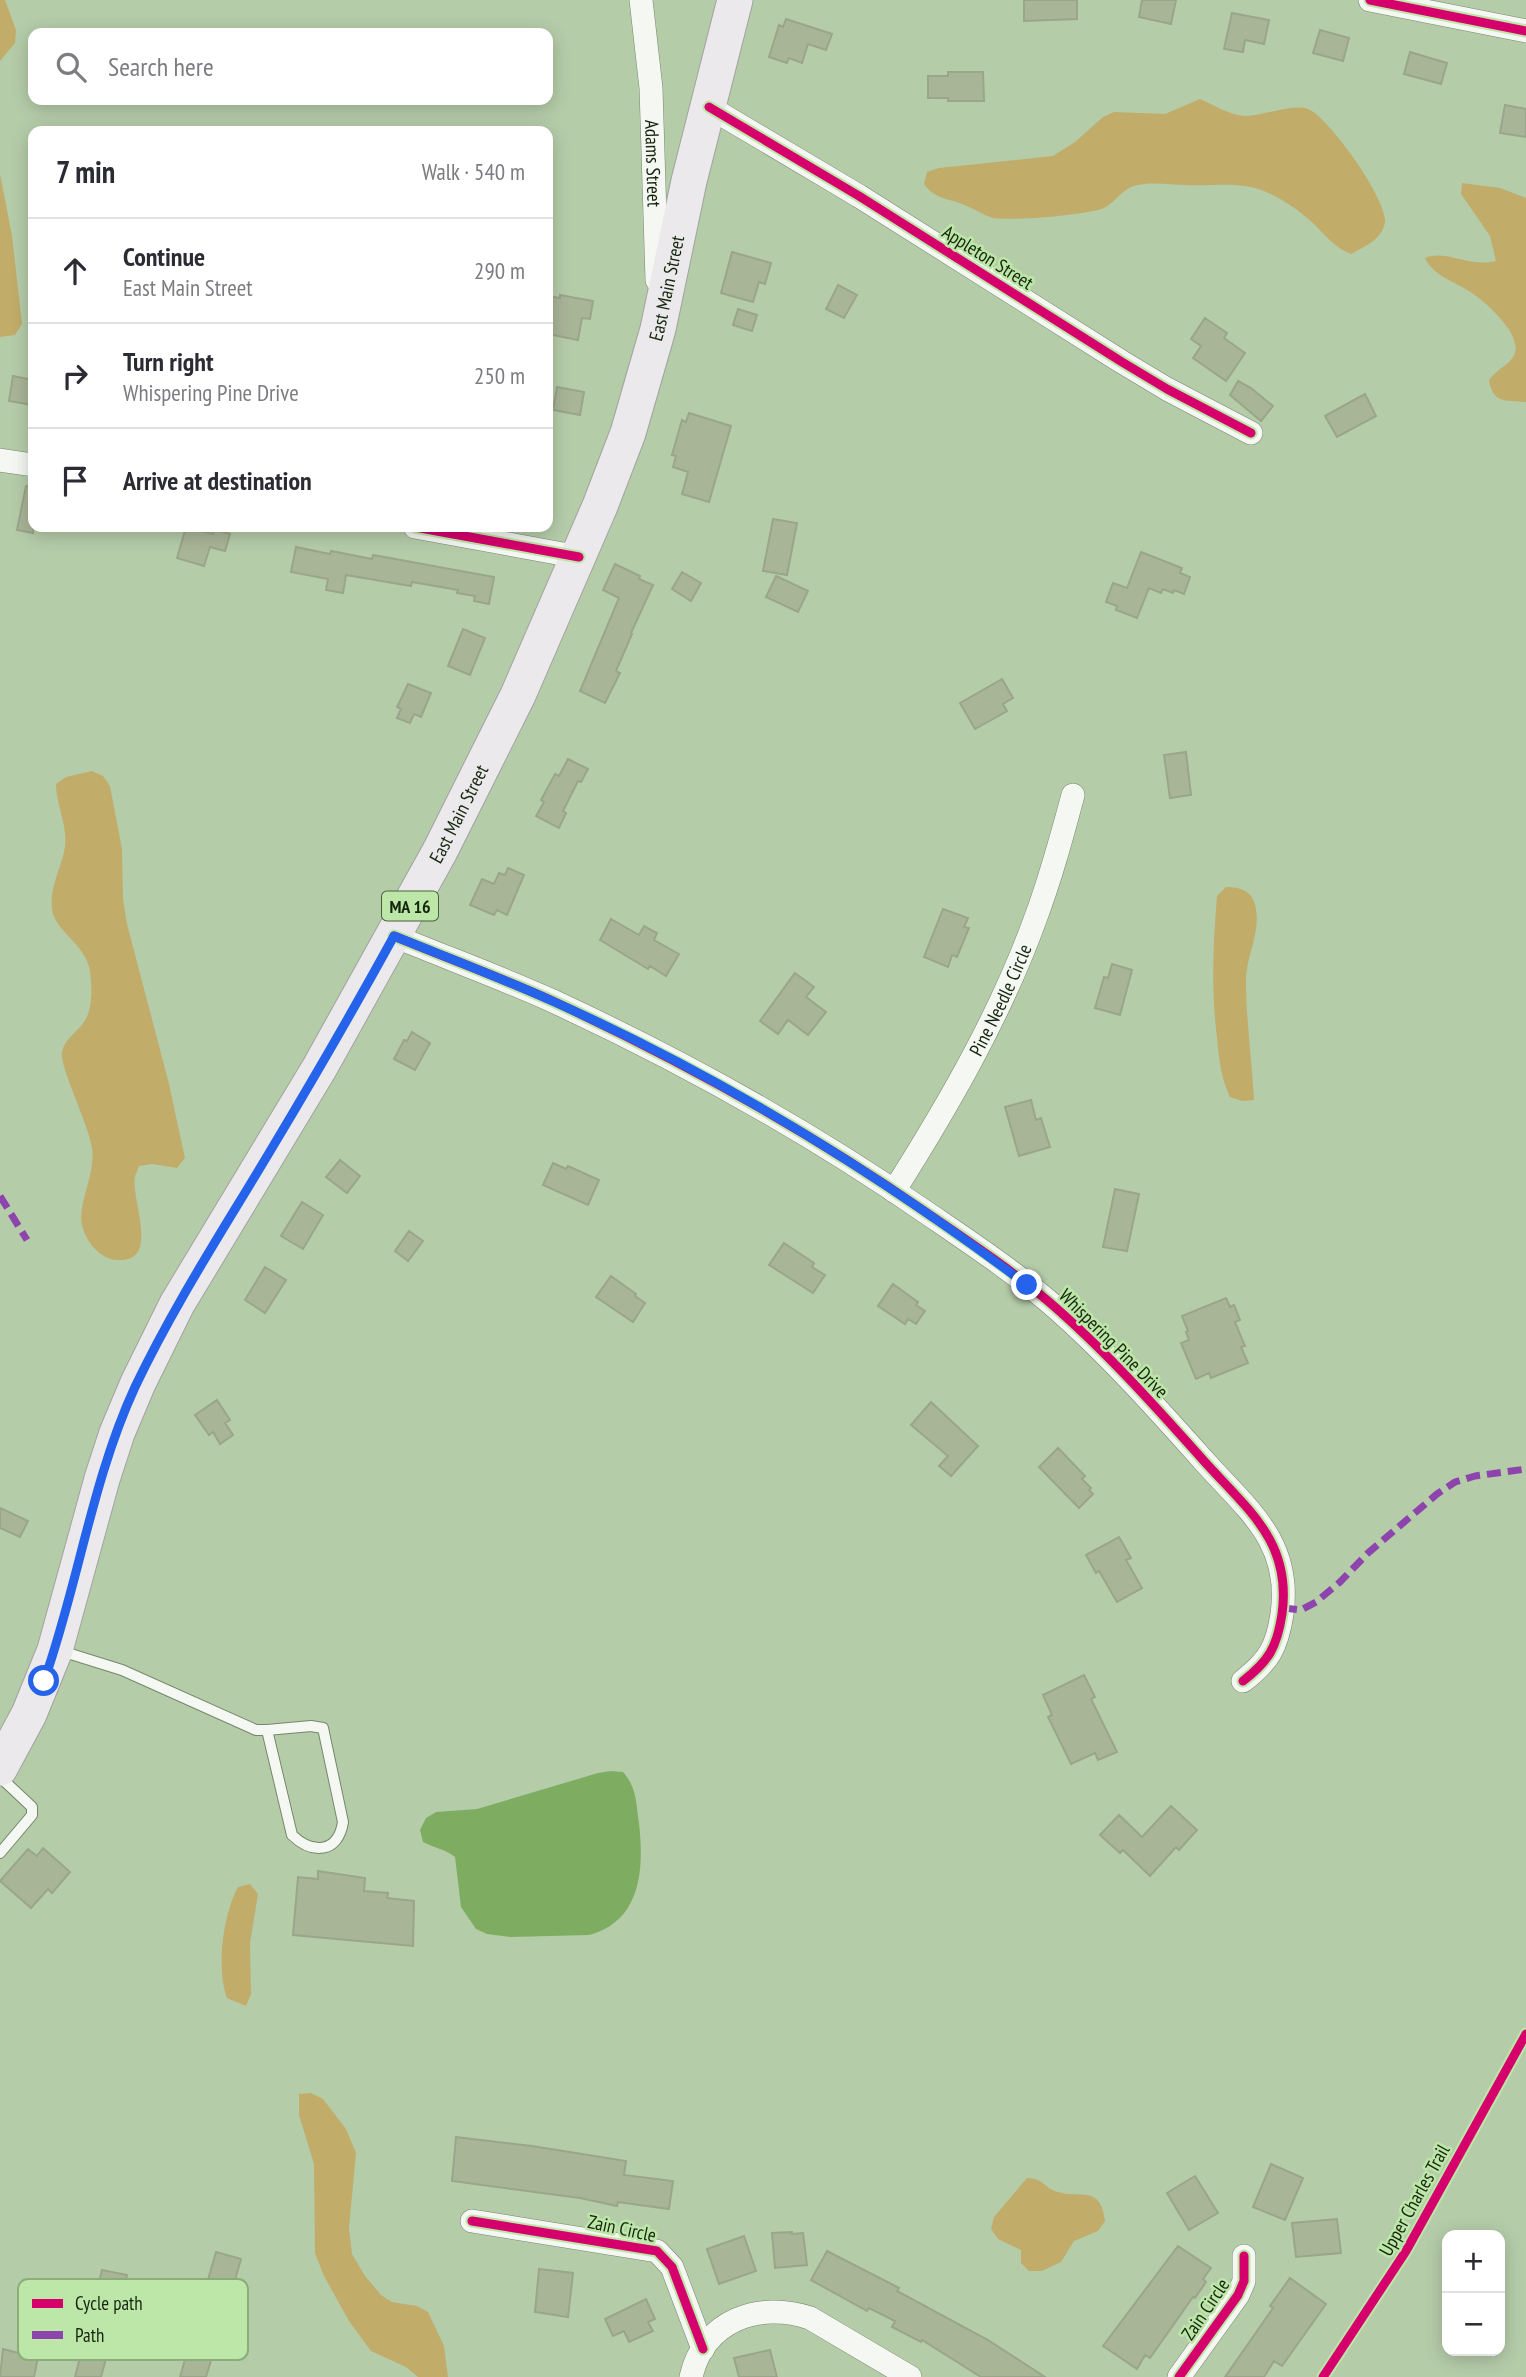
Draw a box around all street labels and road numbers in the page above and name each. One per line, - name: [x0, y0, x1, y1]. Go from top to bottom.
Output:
- street label: Adams Street: [640, 120, 667, 208]
- street label: Appleton Street: [938, 220, 1039, 295]
- street label: East Main Street: [643, 232, 689, 344]
- street label: East Main Street: [424, 760, 494, 867]
- road number: MA 16: [382, 891, 438, 920]
- street label: Pine Needle Circle: [964, 940, 1037, 1060]
- street label: Whispering Pine Drive: [1054, 1283, 1174, 1403]
- street label: Upper Charles Trail: [1373, 2140, 1455, 2260]
- street label: Zain Circle: [586, 2209, 658, 2247]
- street label: Zain Circle: [1176, 2273, 1234, 2344]

